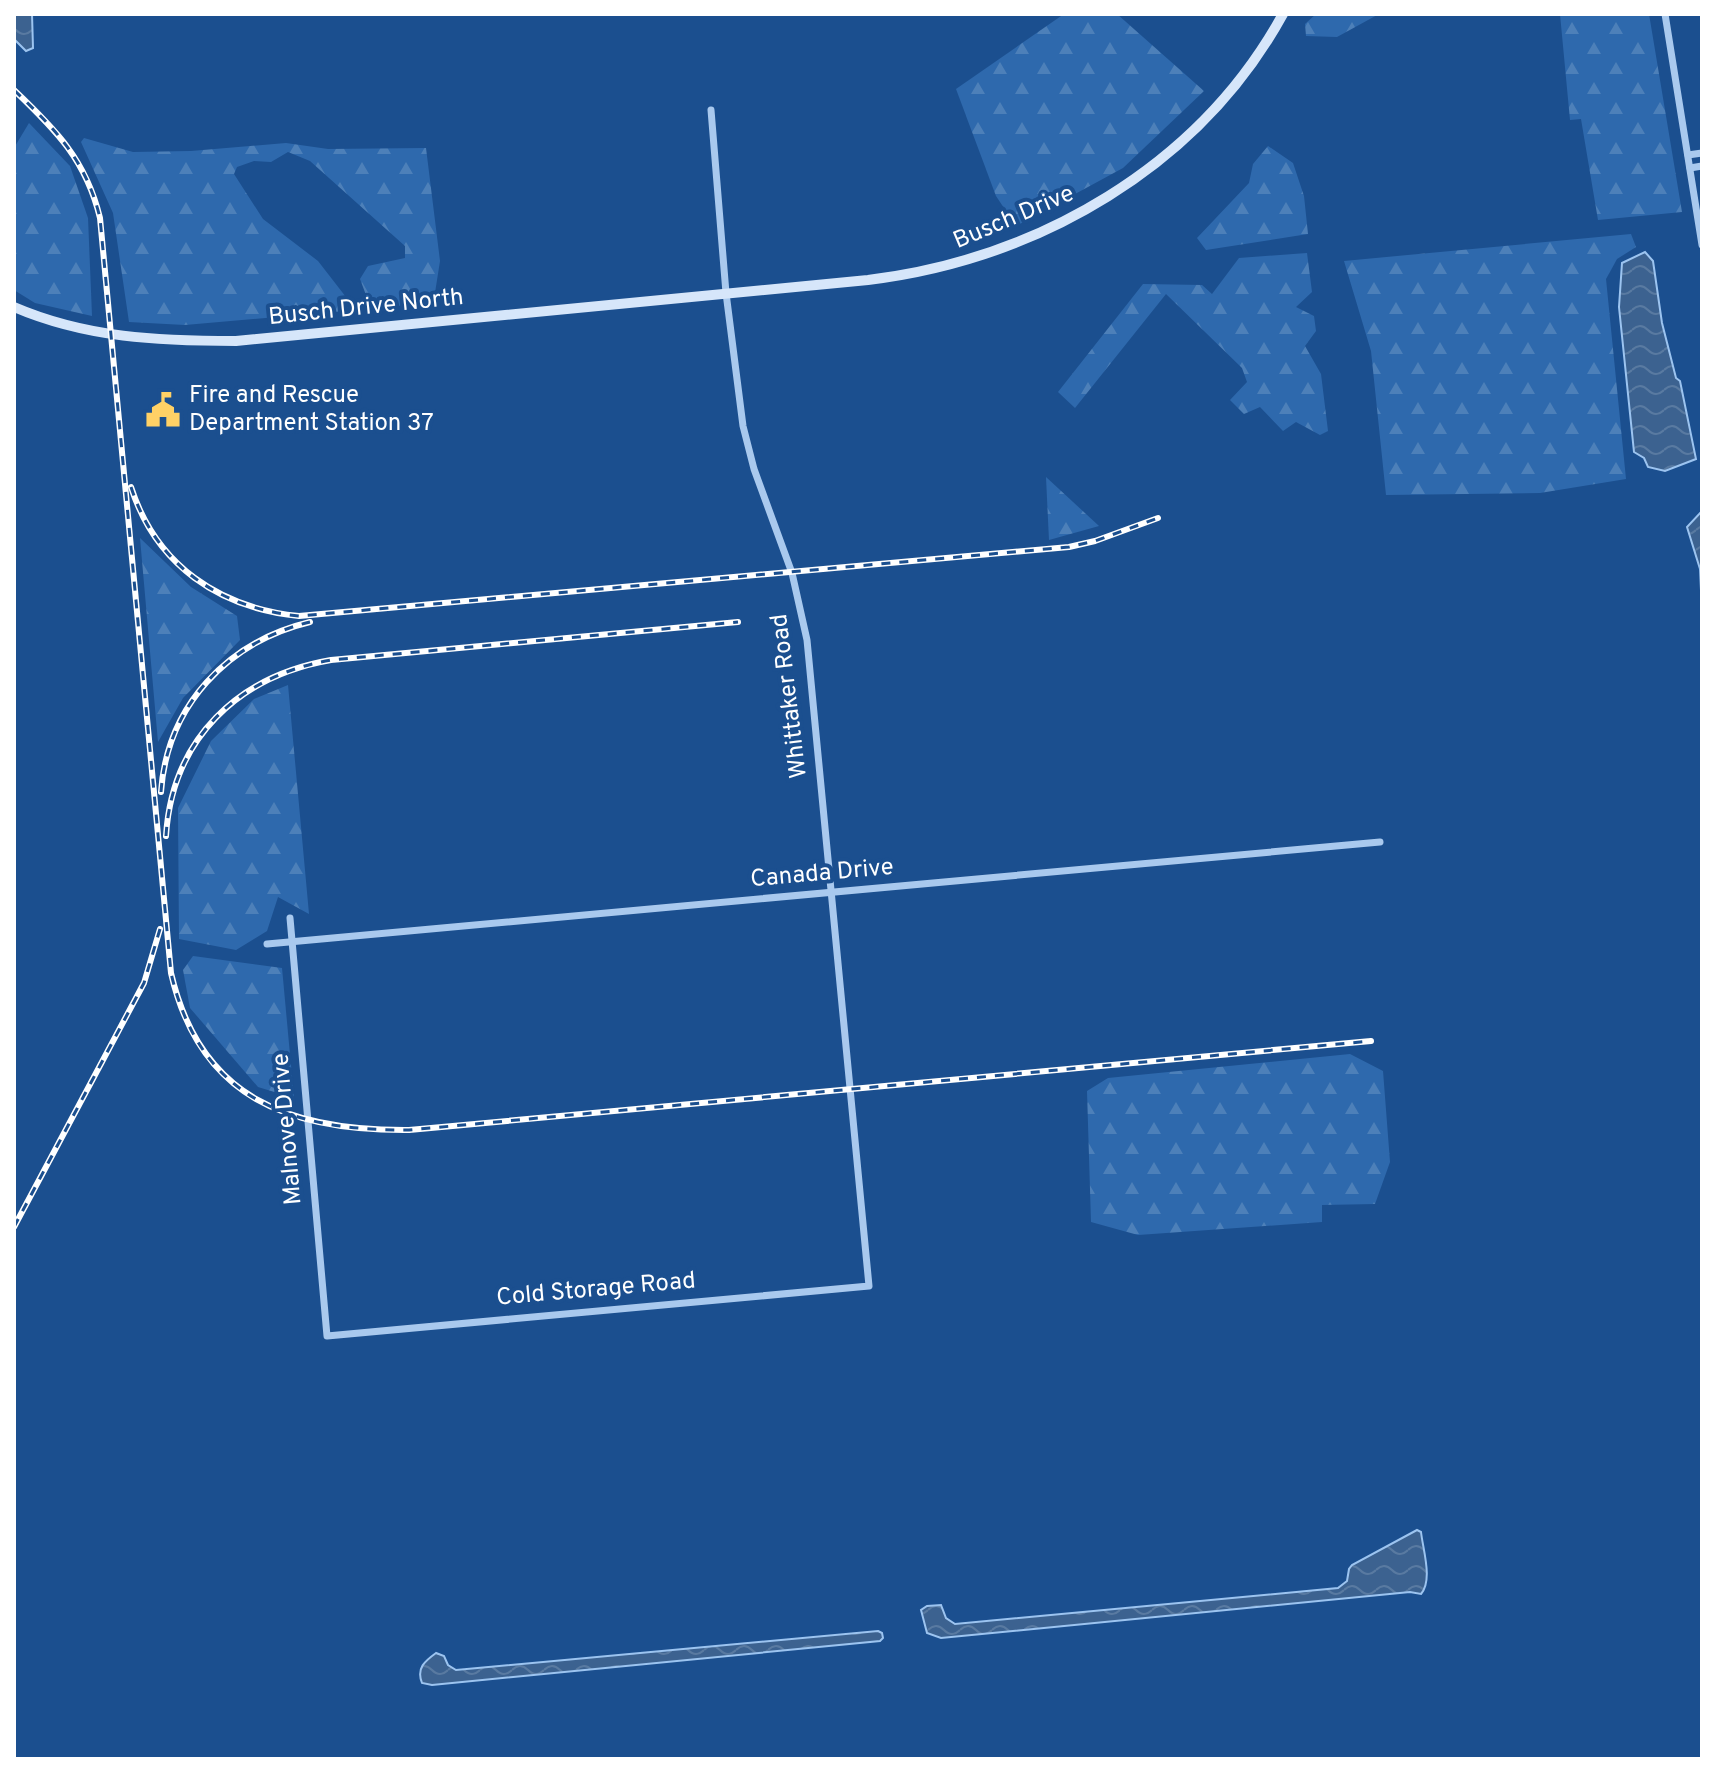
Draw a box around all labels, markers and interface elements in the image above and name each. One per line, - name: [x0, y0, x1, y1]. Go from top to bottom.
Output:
- street label: Busch Drive: [949, 179, 1079, 257]
- street label: Busch Drive North: [267, 283, 465, 333]
- place label: Fire and Rescue Department Station 37: [189, 381, 434, 439]
- public building icon: Fire and Rescue Department Station 37: [144, 391, 182, 429]
- street label: Whittaker Road: [765, 612, 815, 780]
- street label: Canada Drive: [749, 853, 895, 895]
- street label: Malnove Drive: [266, 1052, 310, 1206]
- street label: Cold Storage Road: [495, 1266, 697, 1314]

